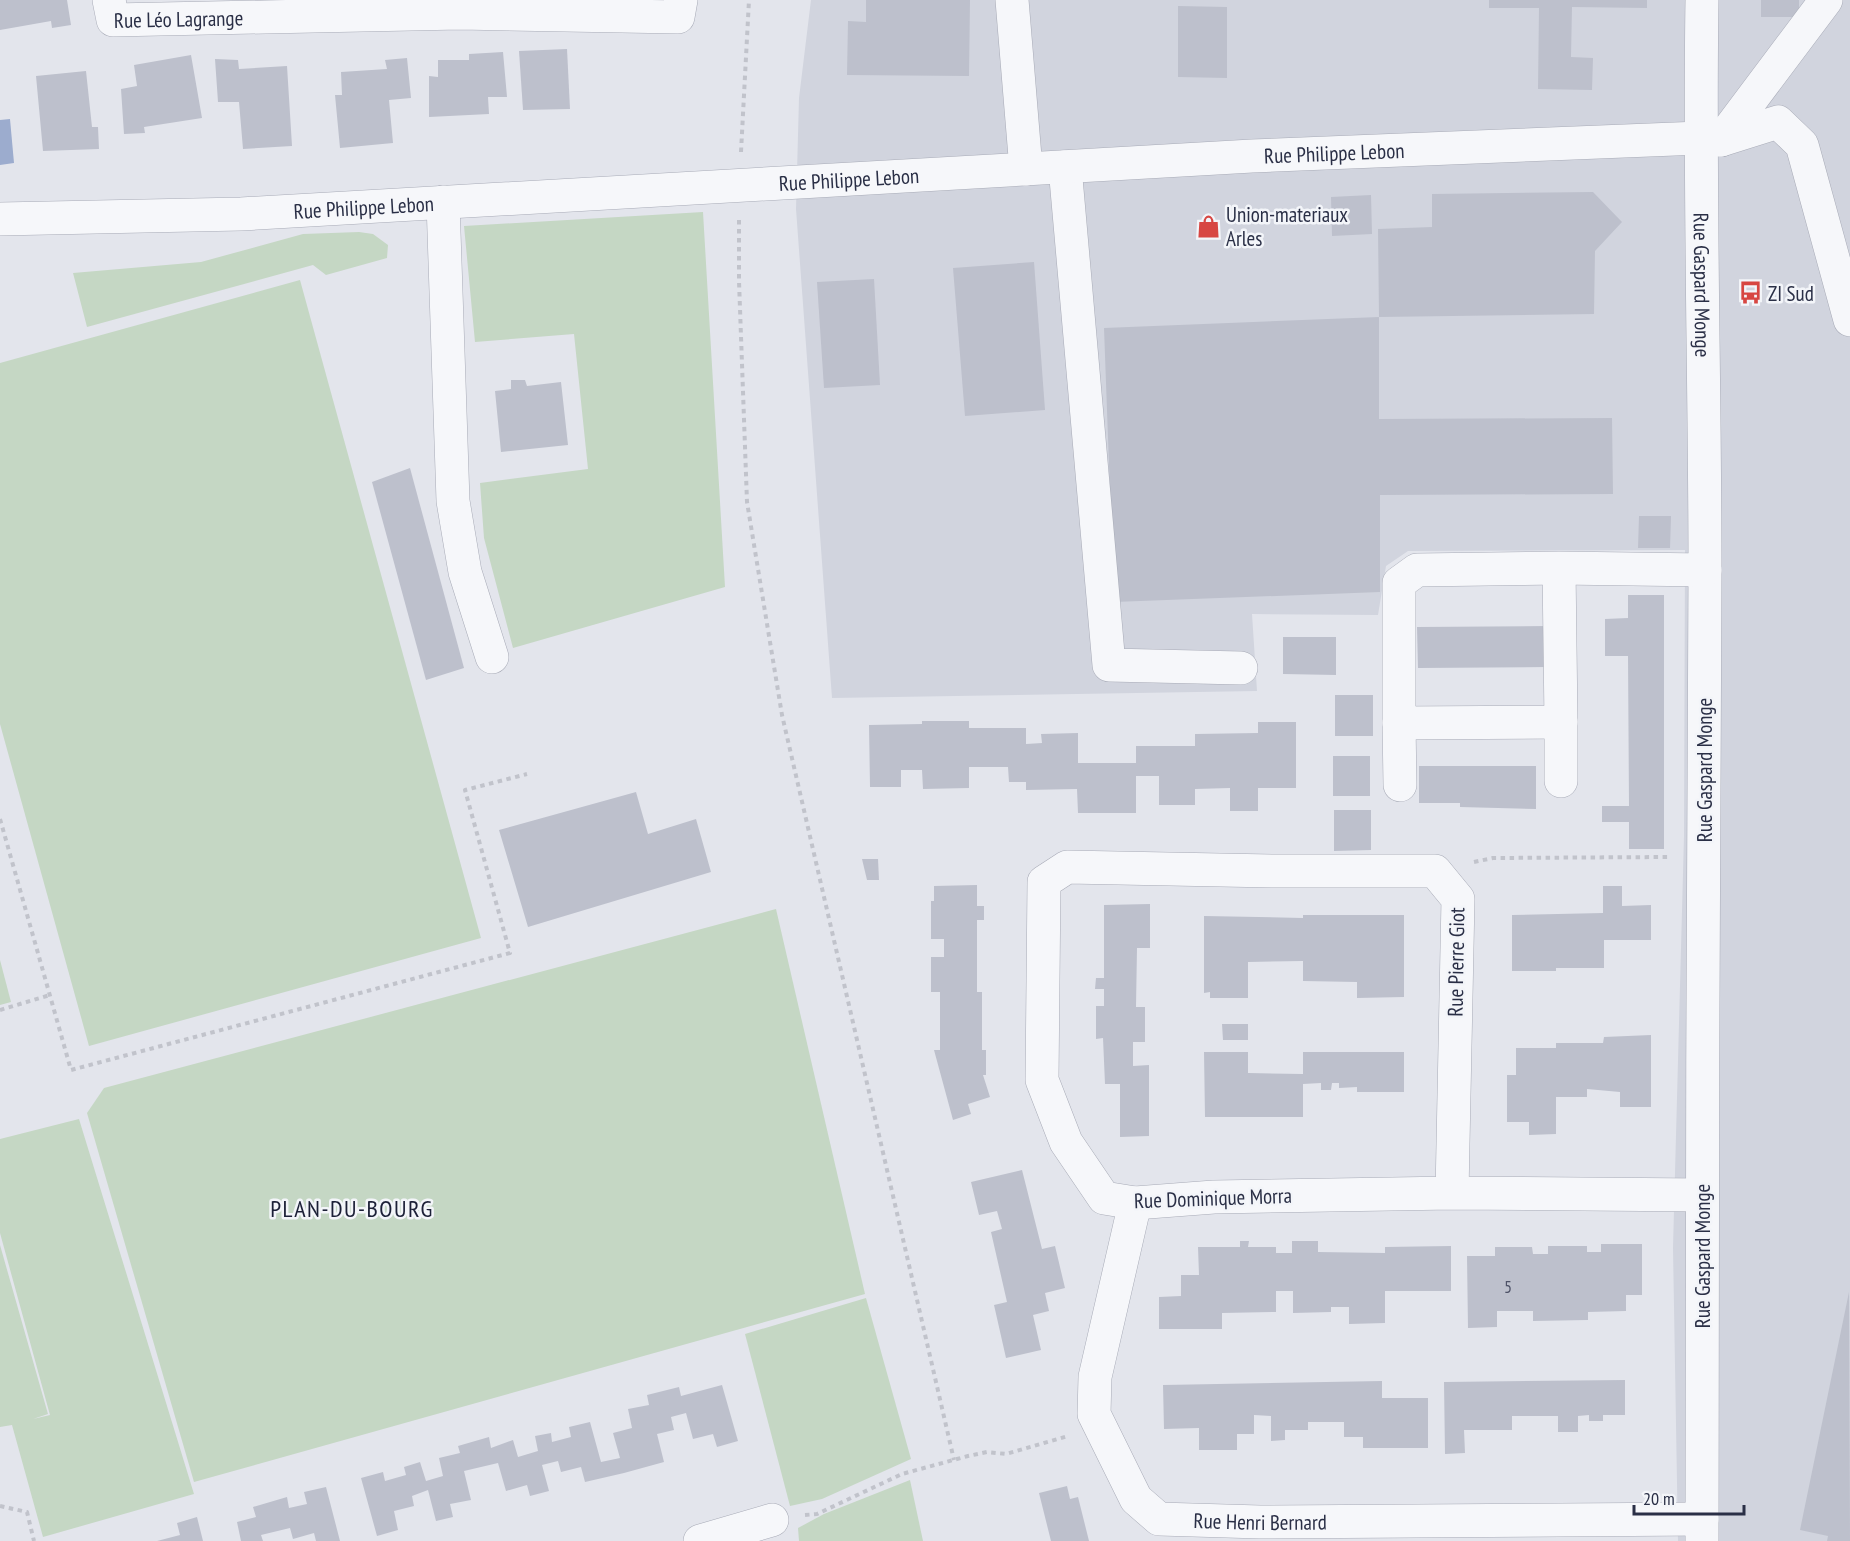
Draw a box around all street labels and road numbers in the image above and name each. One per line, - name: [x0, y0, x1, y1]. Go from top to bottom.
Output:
- street label: Rue Léo Lagrange: [114, 4, 243, 33]
- street label: Rue Philippe Lebon: [1263, 136, 1405, 169]
- street label: Rue Philippe Lebon: [778, 162, 920, 197]
- street label: Rue Philippe Lebon: [293, 189, 435, 224]
- street label: Rue Gaspard Monge: [1688, 213, 1717, 357]
- street label: Rue Gaspard Monge: [1691, 698, 1718, 842]
- street label: Rue Pierre Giot: [1442, 907, 1470, 1017]
- street label: Rue Dominique Morra: [1134, 1182, 1292, 1214]
- street label: Rue Gaspard Monge: [1689, 1184, 1716, 1328]
- street label: Rue Henri Bernard: [1193, 1507, 1327, 1536]

